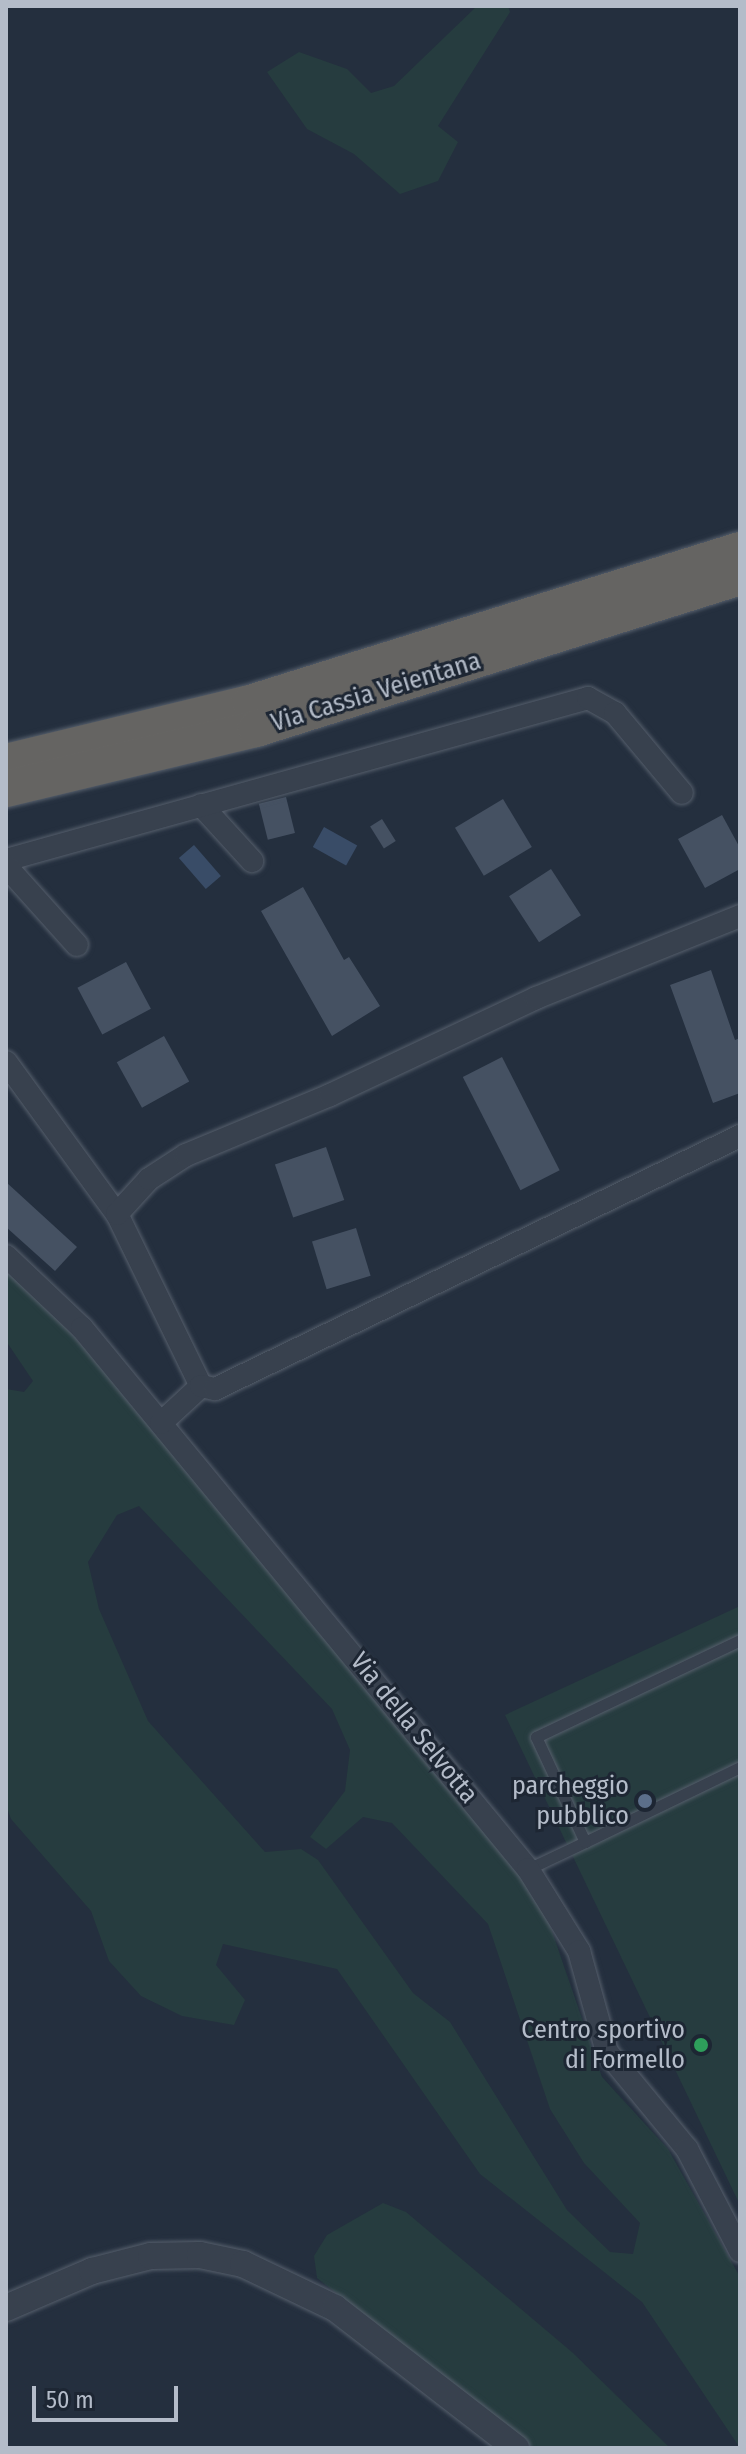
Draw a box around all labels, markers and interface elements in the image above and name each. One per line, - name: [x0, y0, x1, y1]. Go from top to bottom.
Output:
- street label: Via Cassia Veientana: [267, 645, 485, 739]
- street label: Via della Selvotta: [344, 1646, 484, 1810]
- place label: parcheggio pubblico: [512, 1770, 629, 1832]
- marker: parcheggio pubblico: [636, 1792, 654, 1810]
- place label: Centro sportivo di Formello: [521, 2014, 685, 2076]
- marker: Centro sportivo di Formello: [692, 2036, 710, 2054]
- scale bar: [36, 2370, 182, 2420]
- text: 50 m: [46, 2386, 94, 2414]

